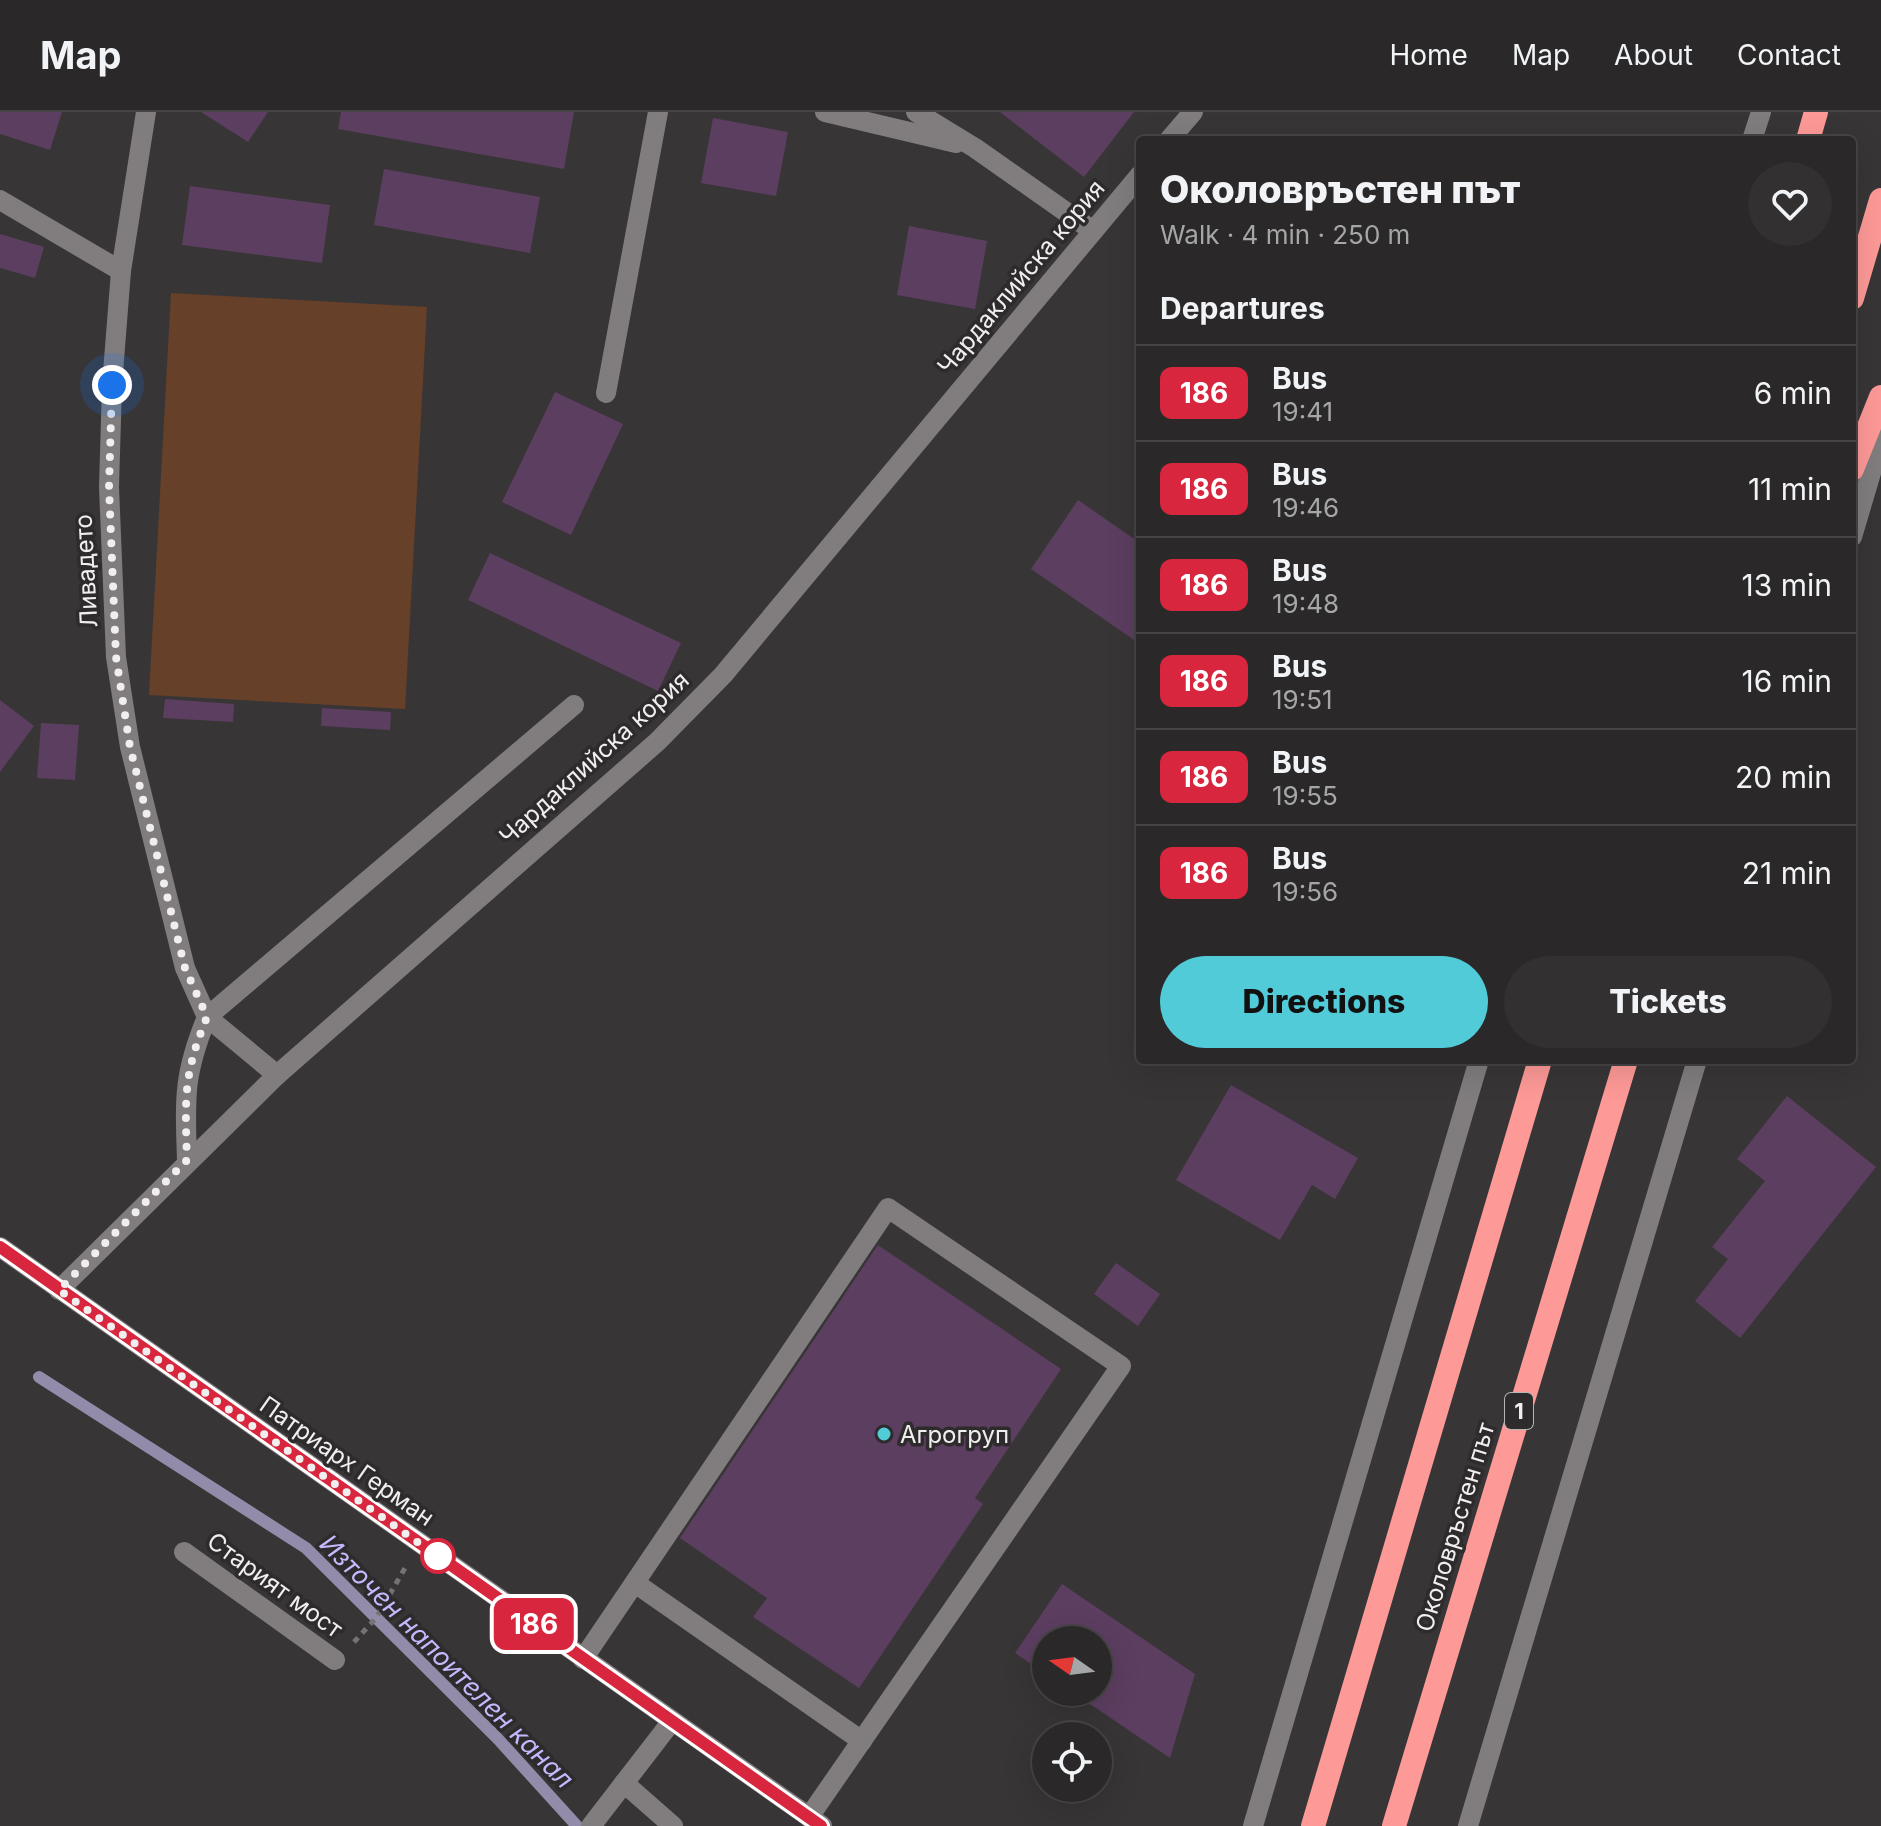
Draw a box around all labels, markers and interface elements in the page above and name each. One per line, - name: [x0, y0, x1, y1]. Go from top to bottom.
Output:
- text: Map: [40, 32, 121, 78]
- text: Home: [1389, 38, 1468, 72]
- text: Map: [1512, 38, 1570, 72]
- text: About: [1614, 38, 1693, 72]
- text: Contact: [1737, 38, 1841, 72]
- button: heart: [1748, 162, 1832, 246]
- text: Околовръстен път: [1160, 166, 1520, 212]
- street label: Чардаклийска кория: [931, 174, 1111, 380]
- text: Walk · 4 min · 250 m: [1160, 219, 1410, 250]
- text: Departures: [1160, 290, 1325, 326]
- text: Bus: [1272, 360, 1327, 396]
- your location: [92, 365, 132, 405]
- text: 6 min: [1754, 375, 1832, 411]
- text: 186: [1180, 376, 1228, 410]
- text: 19:41: [1272, 396, 1333, 427]
- text: Bus: [1272, 456, 1327, 492]
- text: 11 min: [1748, 471, 1832, 507]
- text: 186: [1180, 472, 1228, 506]
- text: 19:46: [1272, 492, 1339, 523]
- street label: Ливадето: [69, 514, 103, 628]
- text: Bus: [1272, 552, 1327, 588]
- text: 13 min: [1742, 567, 1832, 603]
- text: 186: [1180, 568, 1228, 602]
- text: 19:48: [1272, 588, 1339, 619]
- text: Bus: [1272, 648, 1327, 684]
- text: 16 min: [1741, 663, 1832, 699]
- text: 186: [1180, 664, 1228, 698]
- street label: Чардаклийска кория: [493, 665, 695, 851]
- text: 19:51: [1272, 684, 1333, 715]
- text: Bus: [1272, 744, 1327, 780]
- text: 20 min: [1735, 759, 1832, 795]
- text: 186: [1180, 760, 1228, 794]
- text: 19:55: [1272, 780, 1338, 811]
- text: Bus: [1272, 840, 1327, 876]
- text: 21 min: [1742, 855, 1832, 891]
- text: 186: [1180, 856, 1228, 890]
- text: 19:56: [1272, 876, 1338, 907]
- button: Directions: [1160, 956, 1488, 1048]
- button: Tickets: [1504, 956, 1832, 1048]
- street label: Патриарх Герман: [254, 1390, 440, 1532]
- road number: 1: [1505, 1393, 1533, 1429]
- street label: Околовръстен път: [1409, 1419, 1501, 1635]
- place label: Агрогруп: [900, 1420, 1009, 1449]
- marker: Агрогруп: [875, 1425, 893, 1443]
- street label: Старият мост: [202, 1526, 348, 1644]
- water label: Източен напоителен канал: [314, 1528, 580, 1794]
- unlabelled marker: [421, 1539, 455, 1573]
- line badge: 186: [488, 1598, 580, 1650]
- text: 186: [510, 1607, 558, 1641]
- north arrow: [1032, 1626, 1112, 1706]
- map controls: [1032, 1626, 1112, 1802]
- button: locate: [1032, 1722, 1112, 1802]

